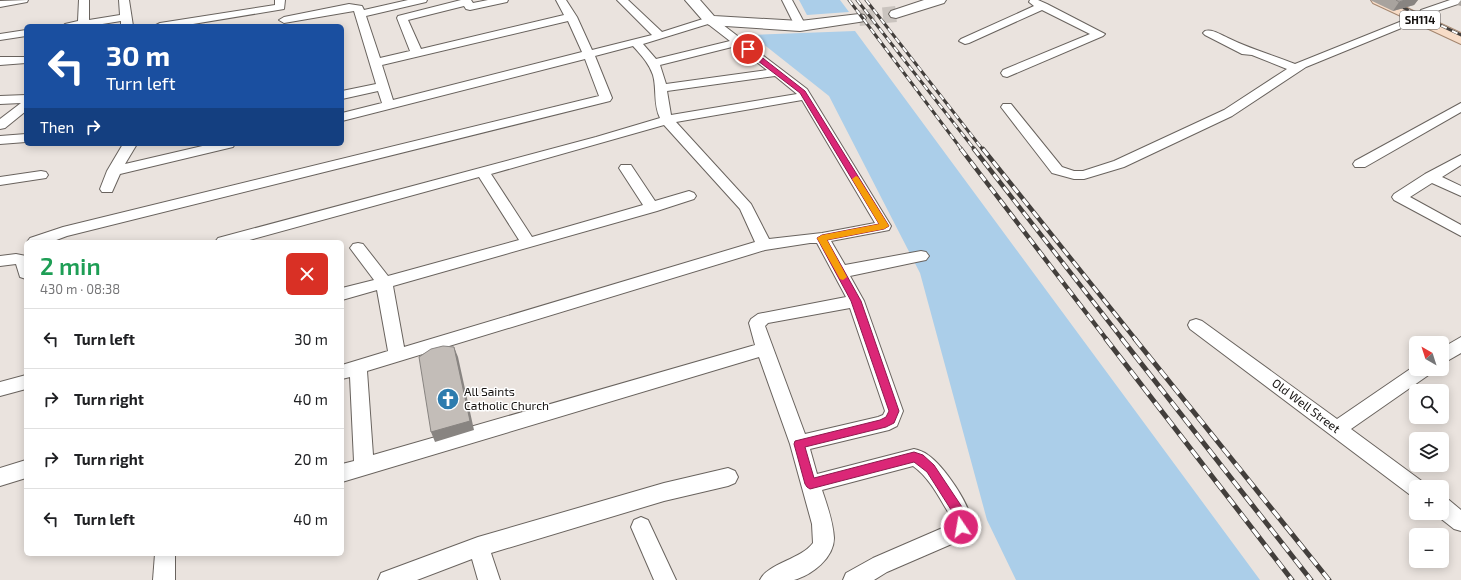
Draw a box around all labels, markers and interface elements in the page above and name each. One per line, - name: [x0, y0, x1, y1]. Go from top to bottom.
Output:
- road number: SH114: [1400, 11, 1440, 29]
- pin: [731, 32, 765, 66]
- text: 30 m: [106, 38, 170, 72]
- icon: arrive: [737, 38, 759, 60]
- icon: left: [40, 40, 92, 92]
- text: Turn left: [106, 72, 176, 94]
- icon: right: [82, 116, 104, 138]
- text: Then: [40, 118, 74, 136]
- text: 2 min: [40, 251, 101, 280]
- button: close: [286, 253, 328, 295]
- text: 430 m · 08:38: [40, 281, 120, 297]
- icon: left: [40, 328, 62, 350]
- text: Turn left: [74, 330, 135, 348]
- text: 30 m: [294, 330, 328, 348]
- north arrow: [1409, 336, 1449, 376]
- map controls: [1409, 336, 1449, 568]
- street label: Old Well Street: [1270, 375, 1344, 436]
- place label: All Saints Catholic Church: [464, 384, 549, 412]
- button: search: [1409, 384, 1449, 424]
- church icon: All Saints Catholic Church: [435, 386, 461, 412]
- icon: right: [40, 388, 62, 410]
- text: Turn right: [74, 390, 144, 408]
- text: 40 m: [293, 390, 328, 408]
- button: layers: [1409, 432, 1449, 472]
- icon: right: [40, 448, 62, 470]
- text: Turn right: [74, 450, 144, 468]
- text: 20 m: [294, 450, 328, 468]
- button: +: [1409, 480, 1449, 520]
- position arrow: [940, 506, 982, 548]
- icon: left: [40, 508, 62, 530]
- text: Turn left: [74, 510, 135, 528]
- text: 40 m: [293, 510, 328, 528]
- button: −: [1409, 528, 1449, 568]

